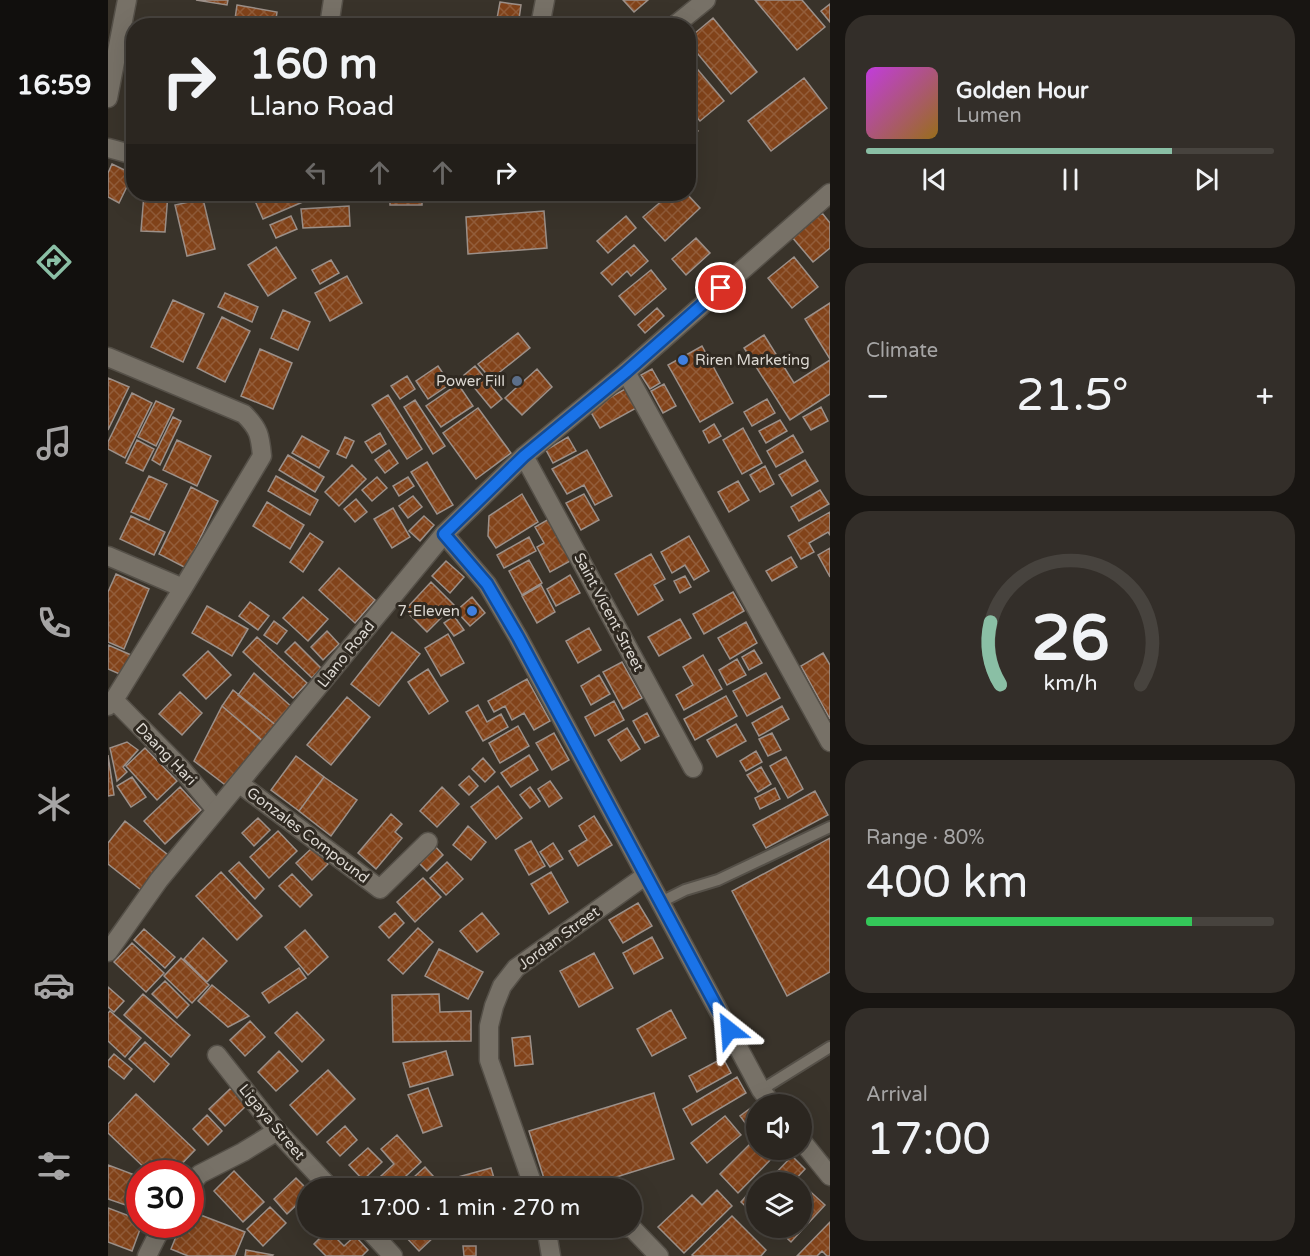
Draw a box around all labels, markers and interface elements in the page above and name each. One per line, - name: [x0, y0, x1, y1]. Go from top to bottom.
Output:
- text: 160 m: [249, 39, 378, 90]
- icon: right: [150, 42, 228, 120]
- text: 16:59: [17, 69, 91, 102]
- text: Golden Hour: [956, 78, 1088, 104]
- text: Llano Road: [249, 90, 394, 123]
- text: Lumen: [956, 104, 1022, 128]
- icon: left: [300, 156, 333, 189]
- icon: ahead: [363, 156, 396, 189]
- icon: ahead: [426, 156, 459, 189]
- icon: right: [489, 156, 522, 189]
- icon: previous: [918, 163, 951, 196]
- icon: pause: [1054, 163, 1087, 196]
- icon: next: [1190, 163, 1223, 196]
- icon: directions: [33, 241, 75, 283]
- pin: [695, 262, 746, 313]
- icon: arrive: [704, 271, 737, 304]
- text: Climate: [866, 339, 938, 363]
- place label: Riren Marketing: [695, 351, 810, 369]
- marker: Riren Marketing: [676, 353, 690, 367]
- text: 21.5°: [1016, 369, 1129, 423]
- place label: Power Fill: [436, 372, 505, 390]
- marker: Power Fill: [510, 374, 524, 388]
- text: −: [866, 377, 890, 416]
- text: +: [1255, 377, 1274, 416]
- icon: music: [33, 422, 75, 464]
- street label: Saint Vicent Street: [570, 550, 648, 675]
- icon: phone: [33, 602, 75, 644]
- place label: 7-Eleven: [398, 602, 460, 620]
- text: 26: [1031, 602, 1109, 677]
- marker: 7-Eleven: [465, 604, 479, 618]
- street label: Llano Road: [314, 617, 378, 691]
- text: km/h: [1043, 670, 1097, 696]
- street label: Daang Hari: [132, 719, 200, 789]
- icon: climate: [33, 783, 75, 825]
- street label: Gonzales Compound: [243, 783, 373, 887]
- text: Range · 80%: [866, 826, 985, 850]
- text: 400 km: [866, 856, 1028, 910]
- street label: Jordan Street: [515, 903, 603, 973]
- icon: car: [33, 964, 75, 1006]
- position arrow: [697, 998, 761, 1062]
- street label: Ligaya Street: [235, 1080, 309, 1164]
- text: Arrival: [866, 1083, 928, 1107]
- map controls: [746, 1094, 812, 1238]
- button: sound: [746, 1094, 812, 1160]
- text: 17:00: [866, 1113, 991, 1167]
- icon: filters: [33, 1145, 75, 1187]
- speed limit sign: 30: [126, 1160, 204, 1238]
- button: layers: [746, 1172, 812, 1238]
- text: 17:00 · 1 min · 270 m: [359, 1195, 580, 1221]

